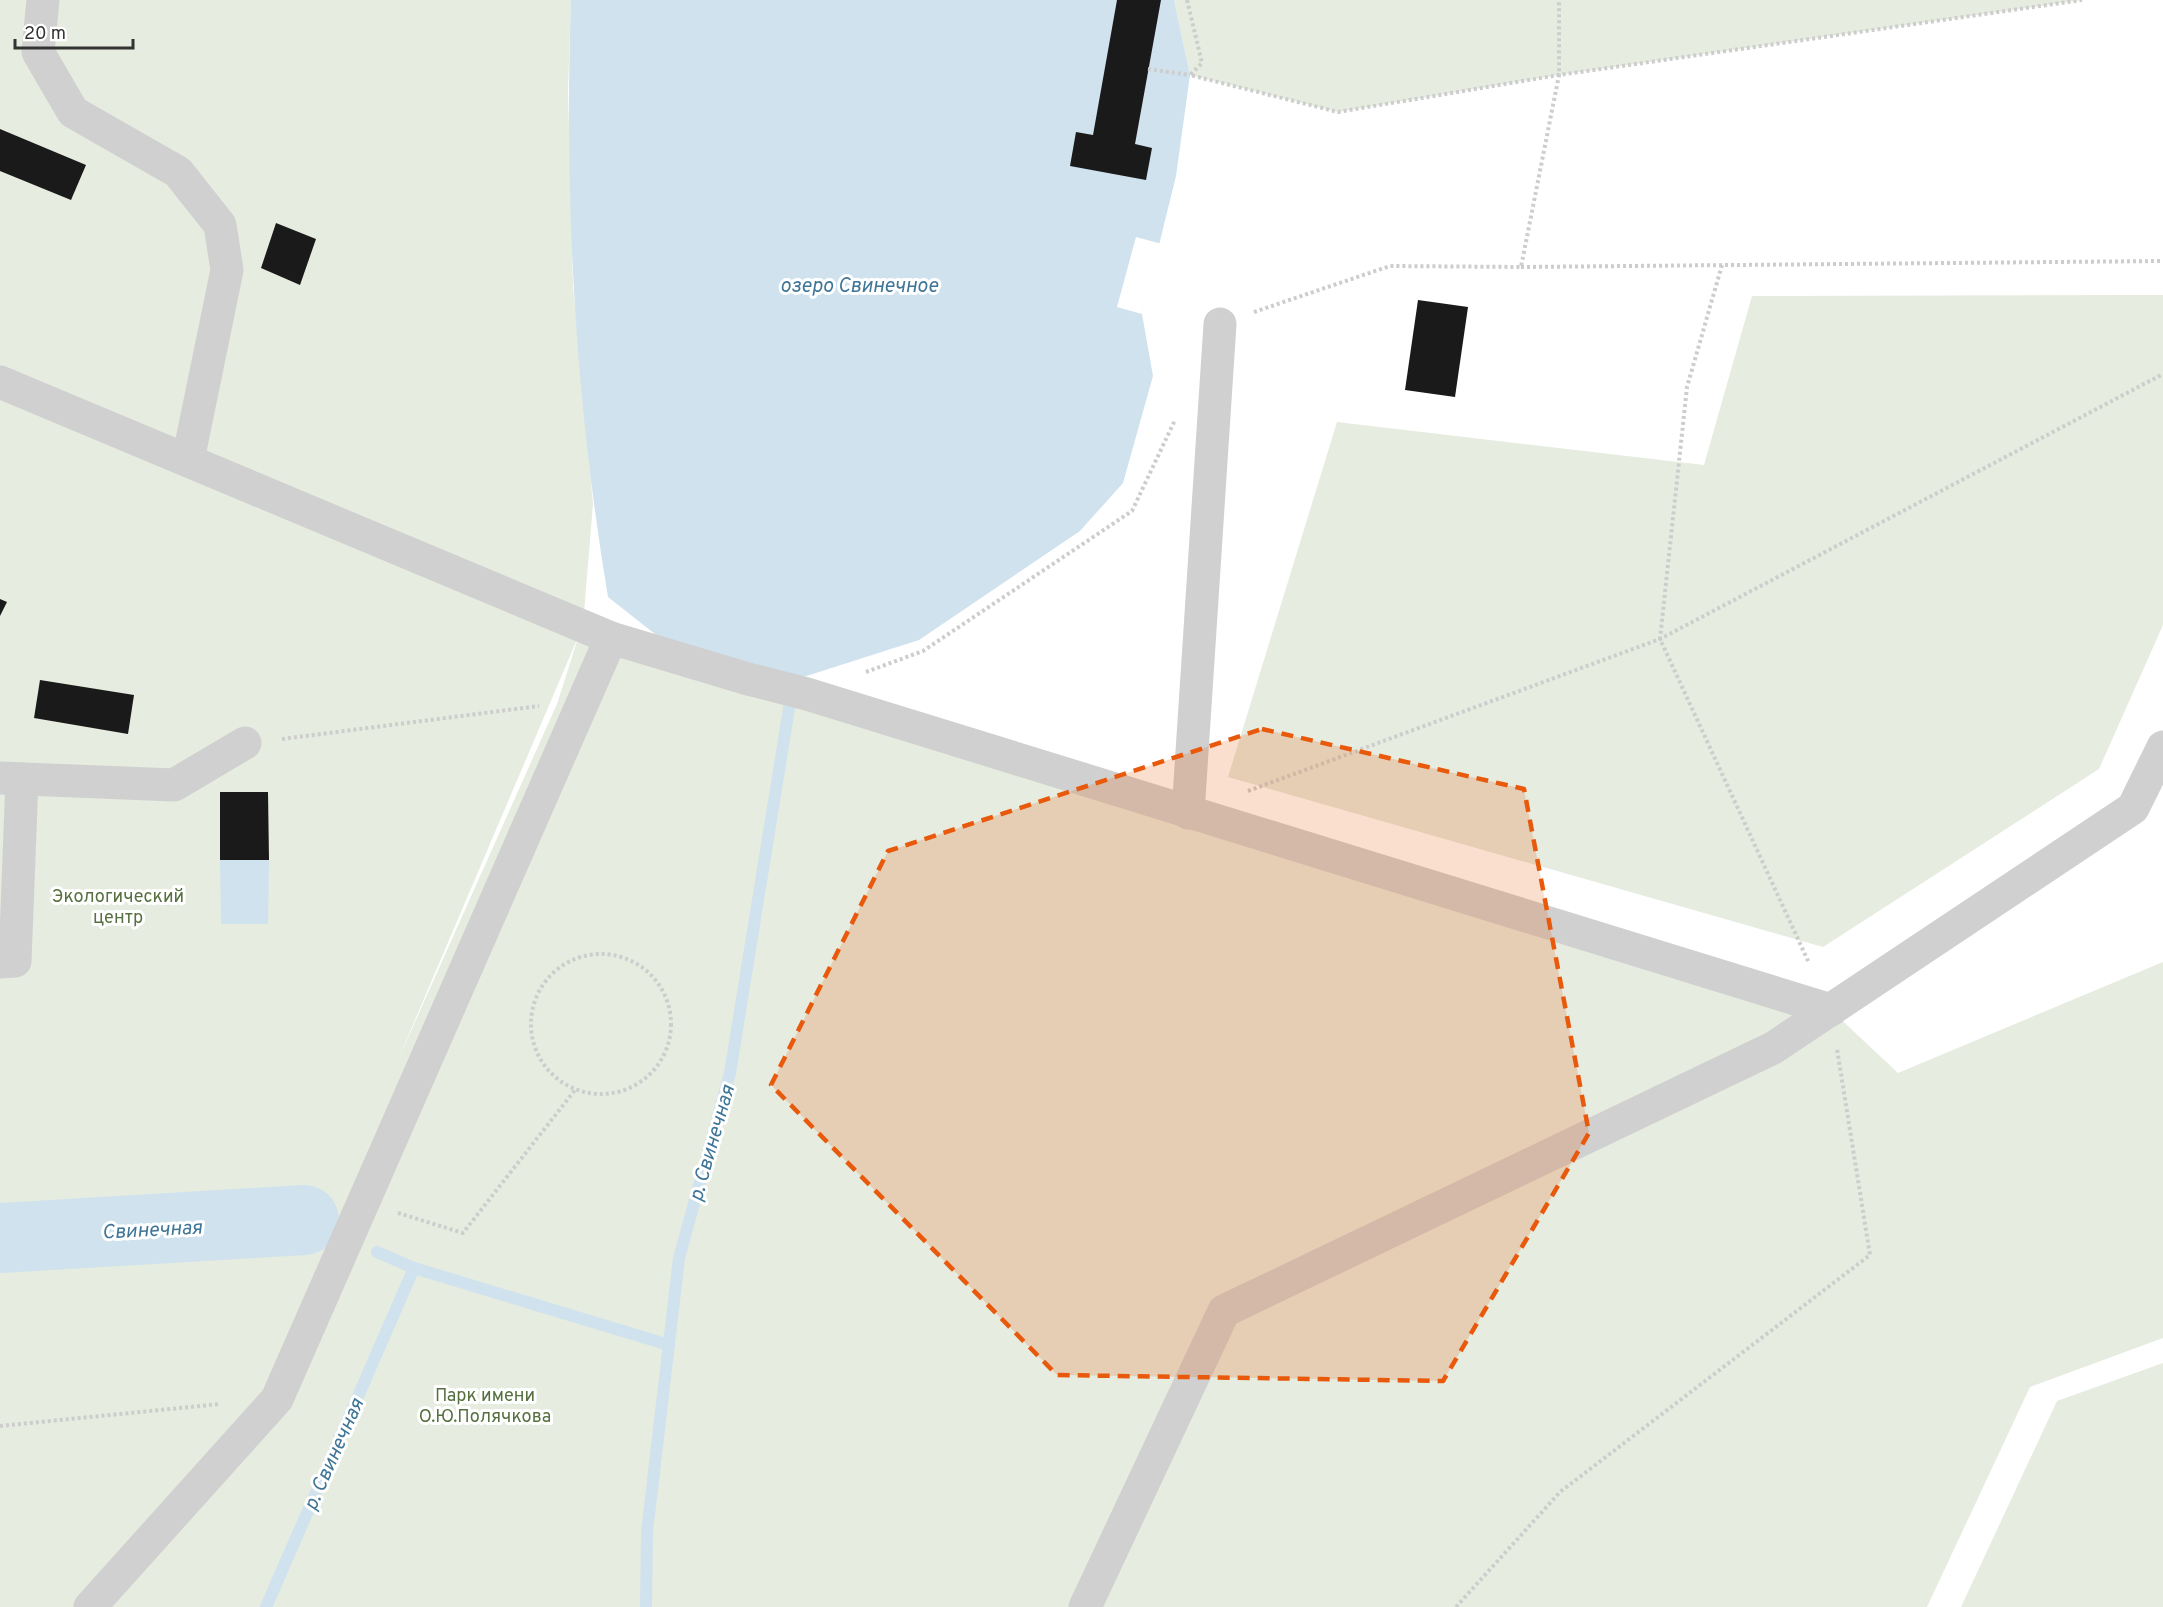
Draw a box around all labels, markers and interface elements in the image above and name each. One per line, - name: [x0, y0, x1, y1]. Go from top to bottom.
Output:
- scale bar: [15, 12, 134, 50]
- text: 20 m: [24, 23, 66, 46]
- water label: озеро Свинечное: [780, 274, 939, 300]
- park label: Экологический центр: [52, 886, 184, 930]
- water label: р. Свинечная: [684, 1082, 742, 1205]
- water label: Свинечная: [101, 1215, 203, 1247]
- park label: Парк имени О.Ю.Полячкова: [419, 1385, 551, 1429]
- water label: р. Свинечная: [299, 1394, 371, 1515]

